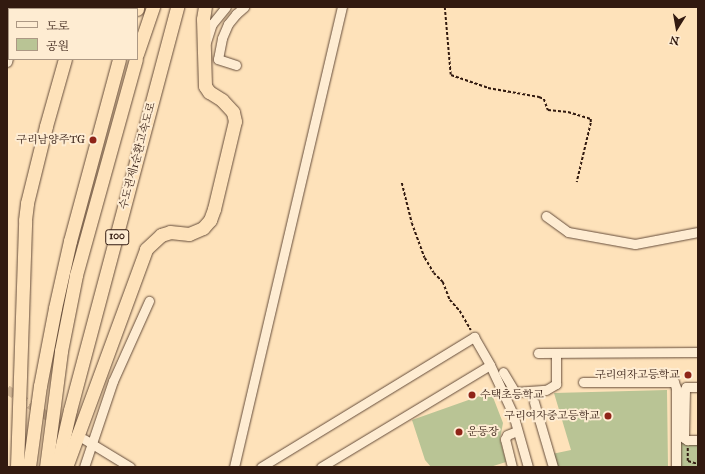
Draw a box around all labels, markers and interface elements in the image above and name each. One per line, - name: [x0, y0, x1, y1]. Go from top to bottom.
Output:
- legend: [8, 8, 138, 60]
- north arrow: [657, 8, 697, 48]
- text: 도로: [46, 19, 69, 33]
- text: N: [669, 33, 680, 48]
- text: 공원: [46, 39, 69, 53]
- street label: 수도권제1순환고속도로: [117, 101, 159, 211]
- place label: 구리남양주TG: [16, 133, 85, 147]
- marker: 구리남양주TG: [88, 135, 98, 145]
- road number: 100: [105, 229, 129, 245]
- place label: 구리여자고등학교: [595, 368, 680, 382]
- marker: 구리여자고등학교: [683, 370, 693, 380]
- place label: 수택초등학교: [480, 388, 544, 402]
- marker: 수택초등학교: [467, 390, 477, 400]
- place label: 구리여자중고등학교: [504, 409, 600, 423]
- marker: 구리여자중고등학교: [603, 411, 613, 421]
- place label: 운동장: [467, 425, 499, 439]
- marker: 운동장: [454, 427, 464, 437]

